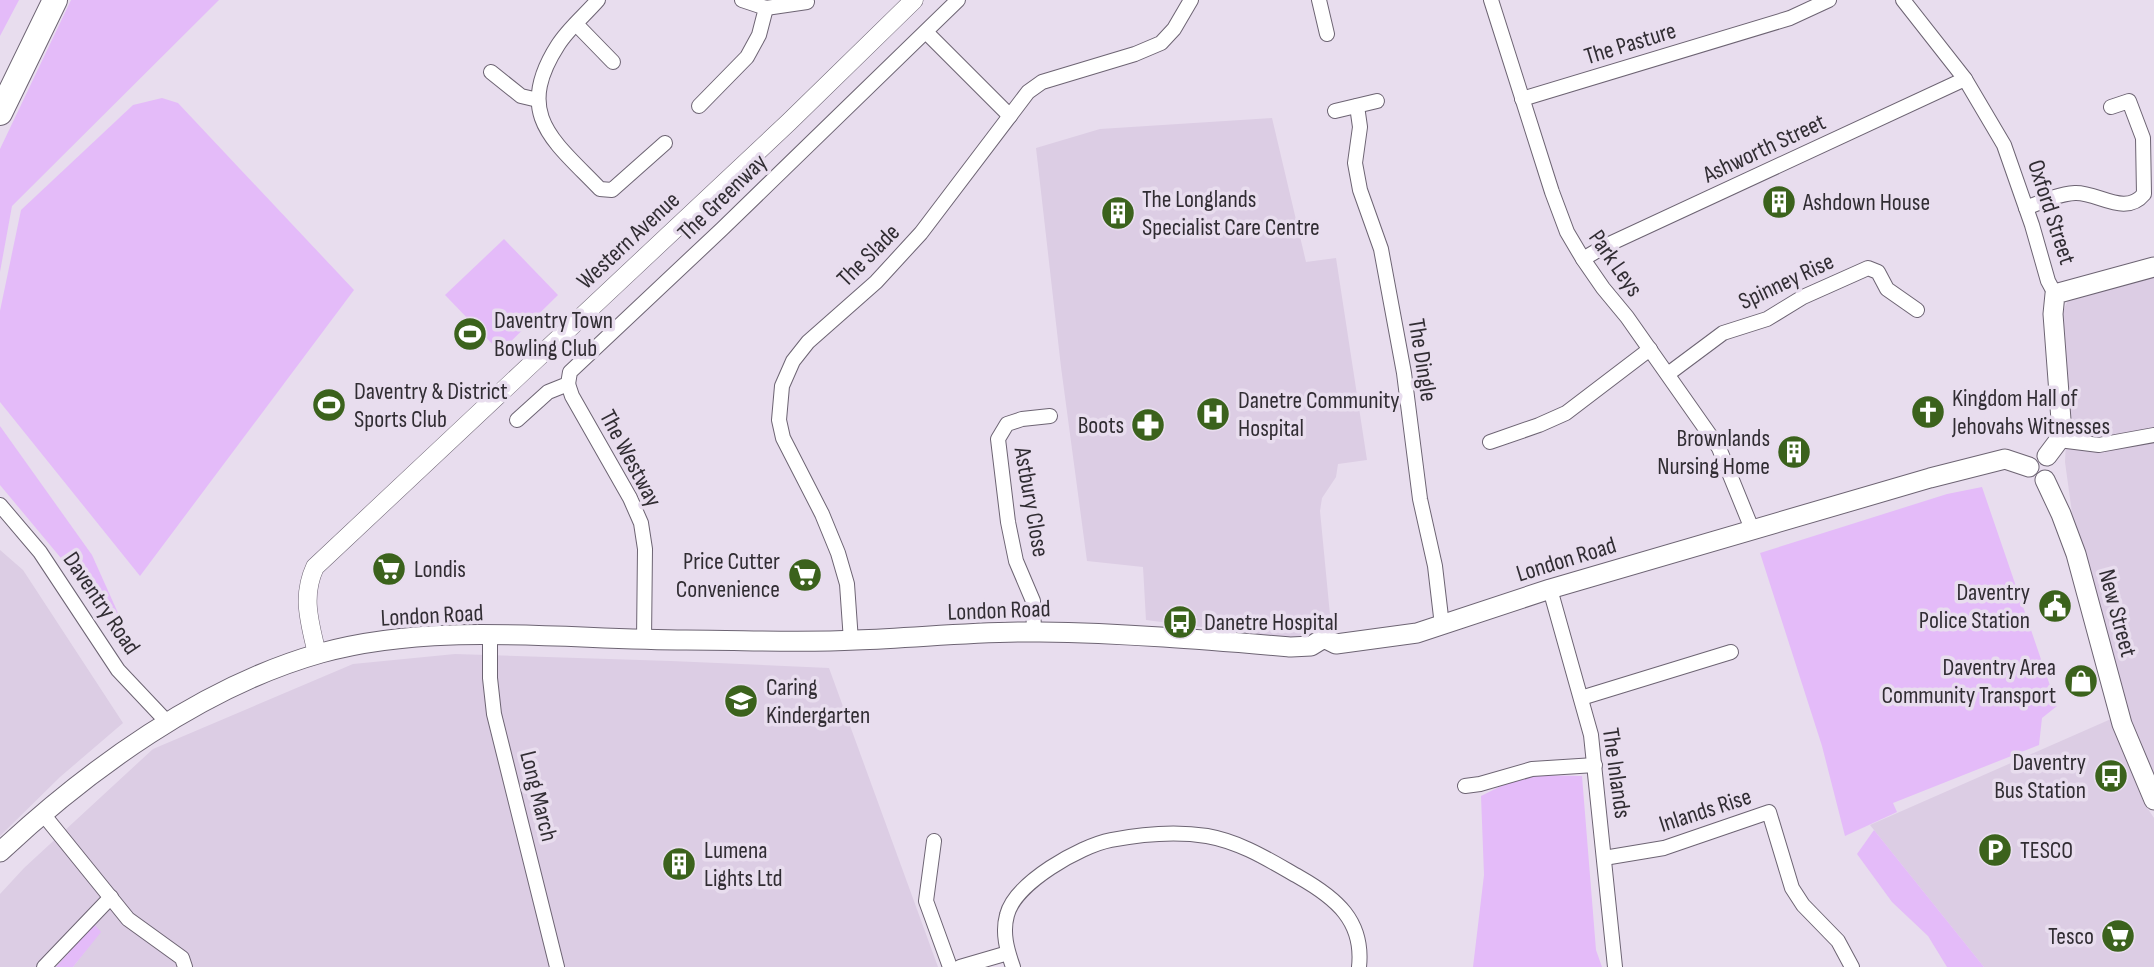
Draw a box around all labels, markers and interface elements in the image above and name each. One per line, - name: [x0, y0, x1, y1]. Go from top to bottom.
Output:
- street label: The Pasture: [1581, 16, 1680, 71]
- street label: Ashworth Street: [1697, 107, 1830, 190]
- street label: The Greenway: [672, 148, 773, 247]
- street label: Oxford Street: [2021, 156, 2082, 268]
- building icon: Ashdown House: [1760, 183, 1798, 221]
- street label: Western Avenue: [571, 185, 686, 295]
- place label: The Longlands Specialist Care Centre: [1142, 185, 1320, 242]
- place label: Ashdown House: [1802, 188, 1930, 217]
- building icon: The Longlands Specialist Care Centre: [1099, 194, 1137, 232]
- street label: The Slade: [831, 218, 906, 293]
- street label: Park Leys: [1582, 224, 1649, 302]
- street label: Spinney Rise: [1734, 247, 1838, 316]
- place label: Daventry Town Bowling Club: [494, 306, 613, 363]
- sports icon: Daventry Town Bowling Club: [451, 315, 489, 353]
- street label: The Dingle: [1402, 317, 1443, 404]
- place label: Daventry & District Sports Club: [354, 377, 508, 434]
- place label: Kingdom Hall of Jehovahs Witnesses: [1951, 384, 2110, 441]
- sports icon: Daventry & District Sports Club: [310, 386, 348, 424]
- place label: Danetre Community Hospital: [1238, 386, 1400, 443]
- church icon: Kingdom Hall of Jehovahs Witnesses: [1909, 393, 1947, 431]
- hospital icon: Danetre Community Hospital: [1194, 395, 1232, 433]
- street label: The Westway: [593, 405, 668, 512]
- pharmacy icon: Boots: [1129, 406, 1167, 444]
- place label: Boots: [1078, 411, 1124, 440]
- place label: Brownlands Nursing Home: [1657, 424, 1770, 481]
- building icon: Brownlands Nursing Home: [1775, 433, 1813, 471]
- street label: Astbury Close: [1007, 444, 1055, 559]
- street label: London Road: [1513, 531, 1620, 588]
- street label: Daventry Road: [57, 547, 146, 660]
- place label: Price Cutter Convenience: [676, 547, 780, 604]
- supermarket icon: Londis: [370, 550, 408, 588]
- place label: Londis: [414, 555, 466, 584]
- supermarket icon: Price Cutter Convenience: [786, 556, 824, 594]
- street label: New Street: [2092, 566, 2143, 660]
- place label: Daventry Police Station: [1919, 578, 2030, 635]
- public building icon: Daventry Police Station: [2036, 587, 2074, 625]
- street label: London Road: [947, 594, 1051, 627]
- street label: London Road: [380, 598, 484, 633]
- bus stop icon: Danetre Hospital: [1161, 603, 1199, 641]
- place label: Danetre Hospital: [1204, 608, 1338, 637]
- place label: Daventry Area Community Transport: [1882, 653, 2056, 710]
- shop icon: Daventry Area Community Transport: [2062, 662, 2100, 700]
- place label: Caring Kindergarten: [766, 673, 870, 730]
- school or university icon: Caring Kindergarten: [722, 682, 760, 720]
- street label: The Inlands: [1596, 726, 1637, 820]
- street label: Long March: [513, 748, 564, 844]
- place label: Daventry Bus Station: [1994, 748, 2086, 805]
- bus stop icon: Daventry Bus Station: [2092, 757, 2130, 795]
- street label: Inlands Rise: [1655, 782, 1755, 839]
- parking icon: TESCO: [1976, 831, 2014, 869]
- place label: Lumena Lights Ltd: [704, 836, 783, 893]
- place label: TESCO: [2020, 836, 2073, 865]
- building icon: Lumena Lights Ltd: [660, 845, 698, 883]
- supermarket icon: Tesco: [2099, 917, 2137, 955]
- place label: Tesco: [2048, 922, 2094, 951]

